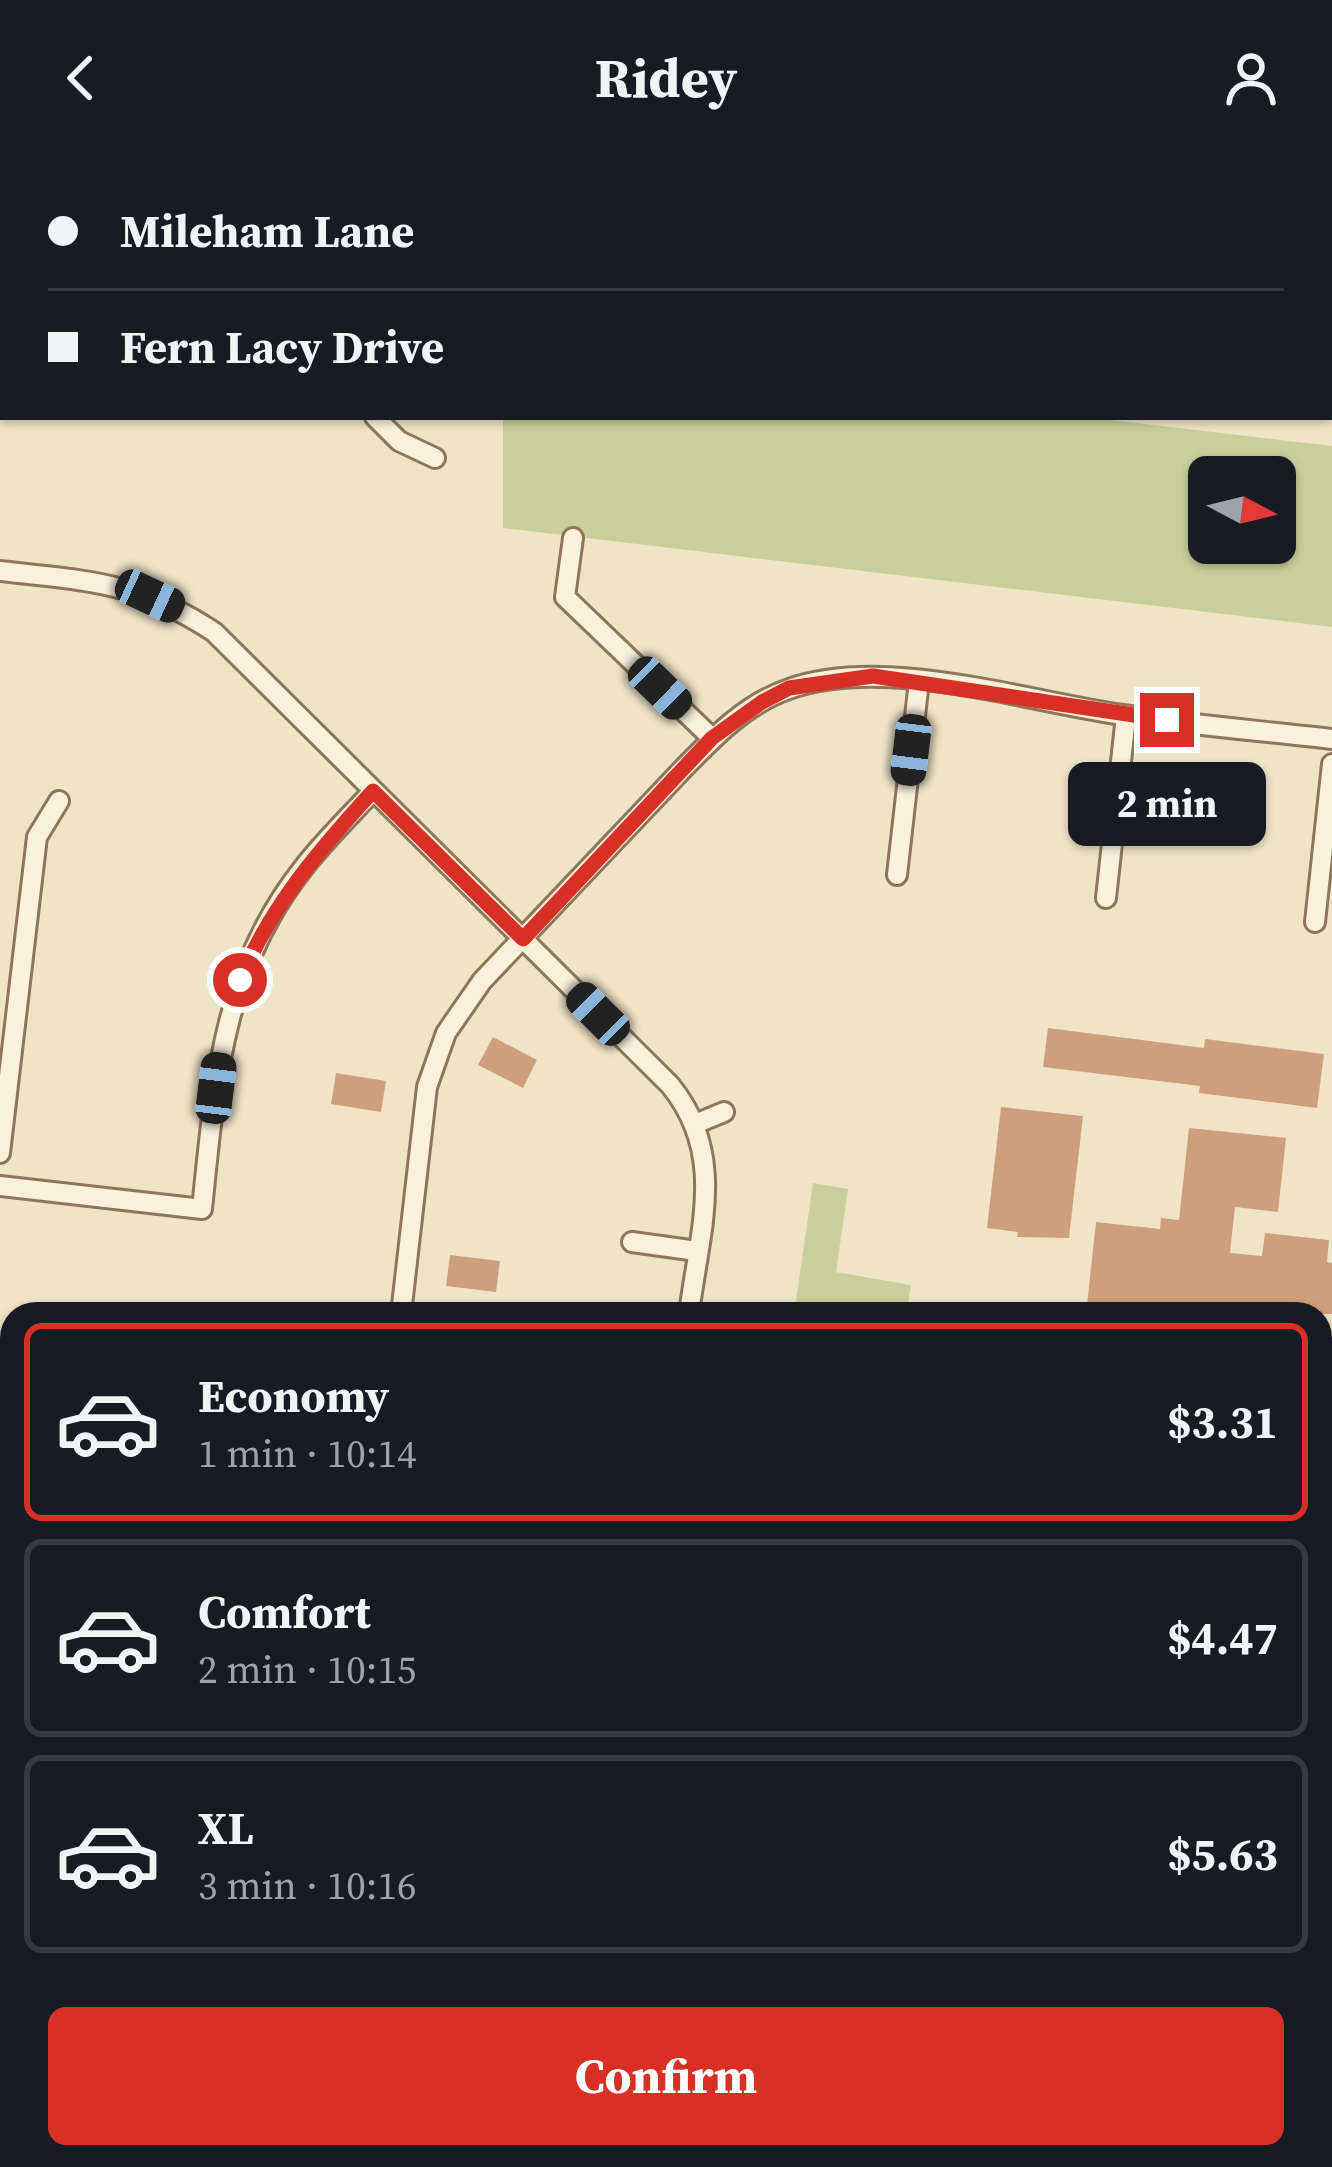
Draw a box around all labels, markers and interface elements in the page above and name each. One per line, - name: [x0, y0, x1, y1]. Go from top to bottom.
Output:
- text: Ridey: [595, 41, 737, 115]
- icon: back: [48, 45, 114, 111]
- icon: person: [1218, 45, 1284, 111]
- text: Mileham Lane: [120, 200, 415, 262]
- text: Fern Lacy Drive: [120, 316, 444, 378]
- north arrow: [1188, 456, 1296, 564]
- map controls: [1188, 456, 1296, 564]
- car: [110, 564, 190, 628]
- car: [622, 650, 698, 726]
- route end: [1140, 693, 1194, 747]
- car: [889, 712, 933, 788]
- callout: 2 min: [1068, 762, 1266, 846]
- text: 2 min: [1116, 777, 1218, 830]
- route start: [213, 953, 267, 1007]
- car: [560, 976, 636, 1052]
- car: [194, 1050, 238, 1126]
- text: Economy: [198, 1365, 389, 1427]
- icon: car: [54, 1368, 162, 1476]
- text: $3.31: [1167, 1391, 1278, 1453]
- text: 1 min · 10:14: [198, 1427, 417, 1480]
- text: Comfort: [198, 1581, 371, 1643]
- icon: car: [54, 1584, 162, 1692]
- text: $4.47: [1167, 1607, 1278, 1669]
- text: 2 min · 10:15: [198, 1643, 417, 1696]
- text: XL: [198, 1797, 254, 1859]
- icon: car: [54, 1800, 162, 1908]
- text: $5.63: [1167, 1823, 1278, 1885]
- text: 3 min · 10:16: [198, 1859, 417, 1912]
- button: Confirm: [48, 2007, 1284, 2145]

